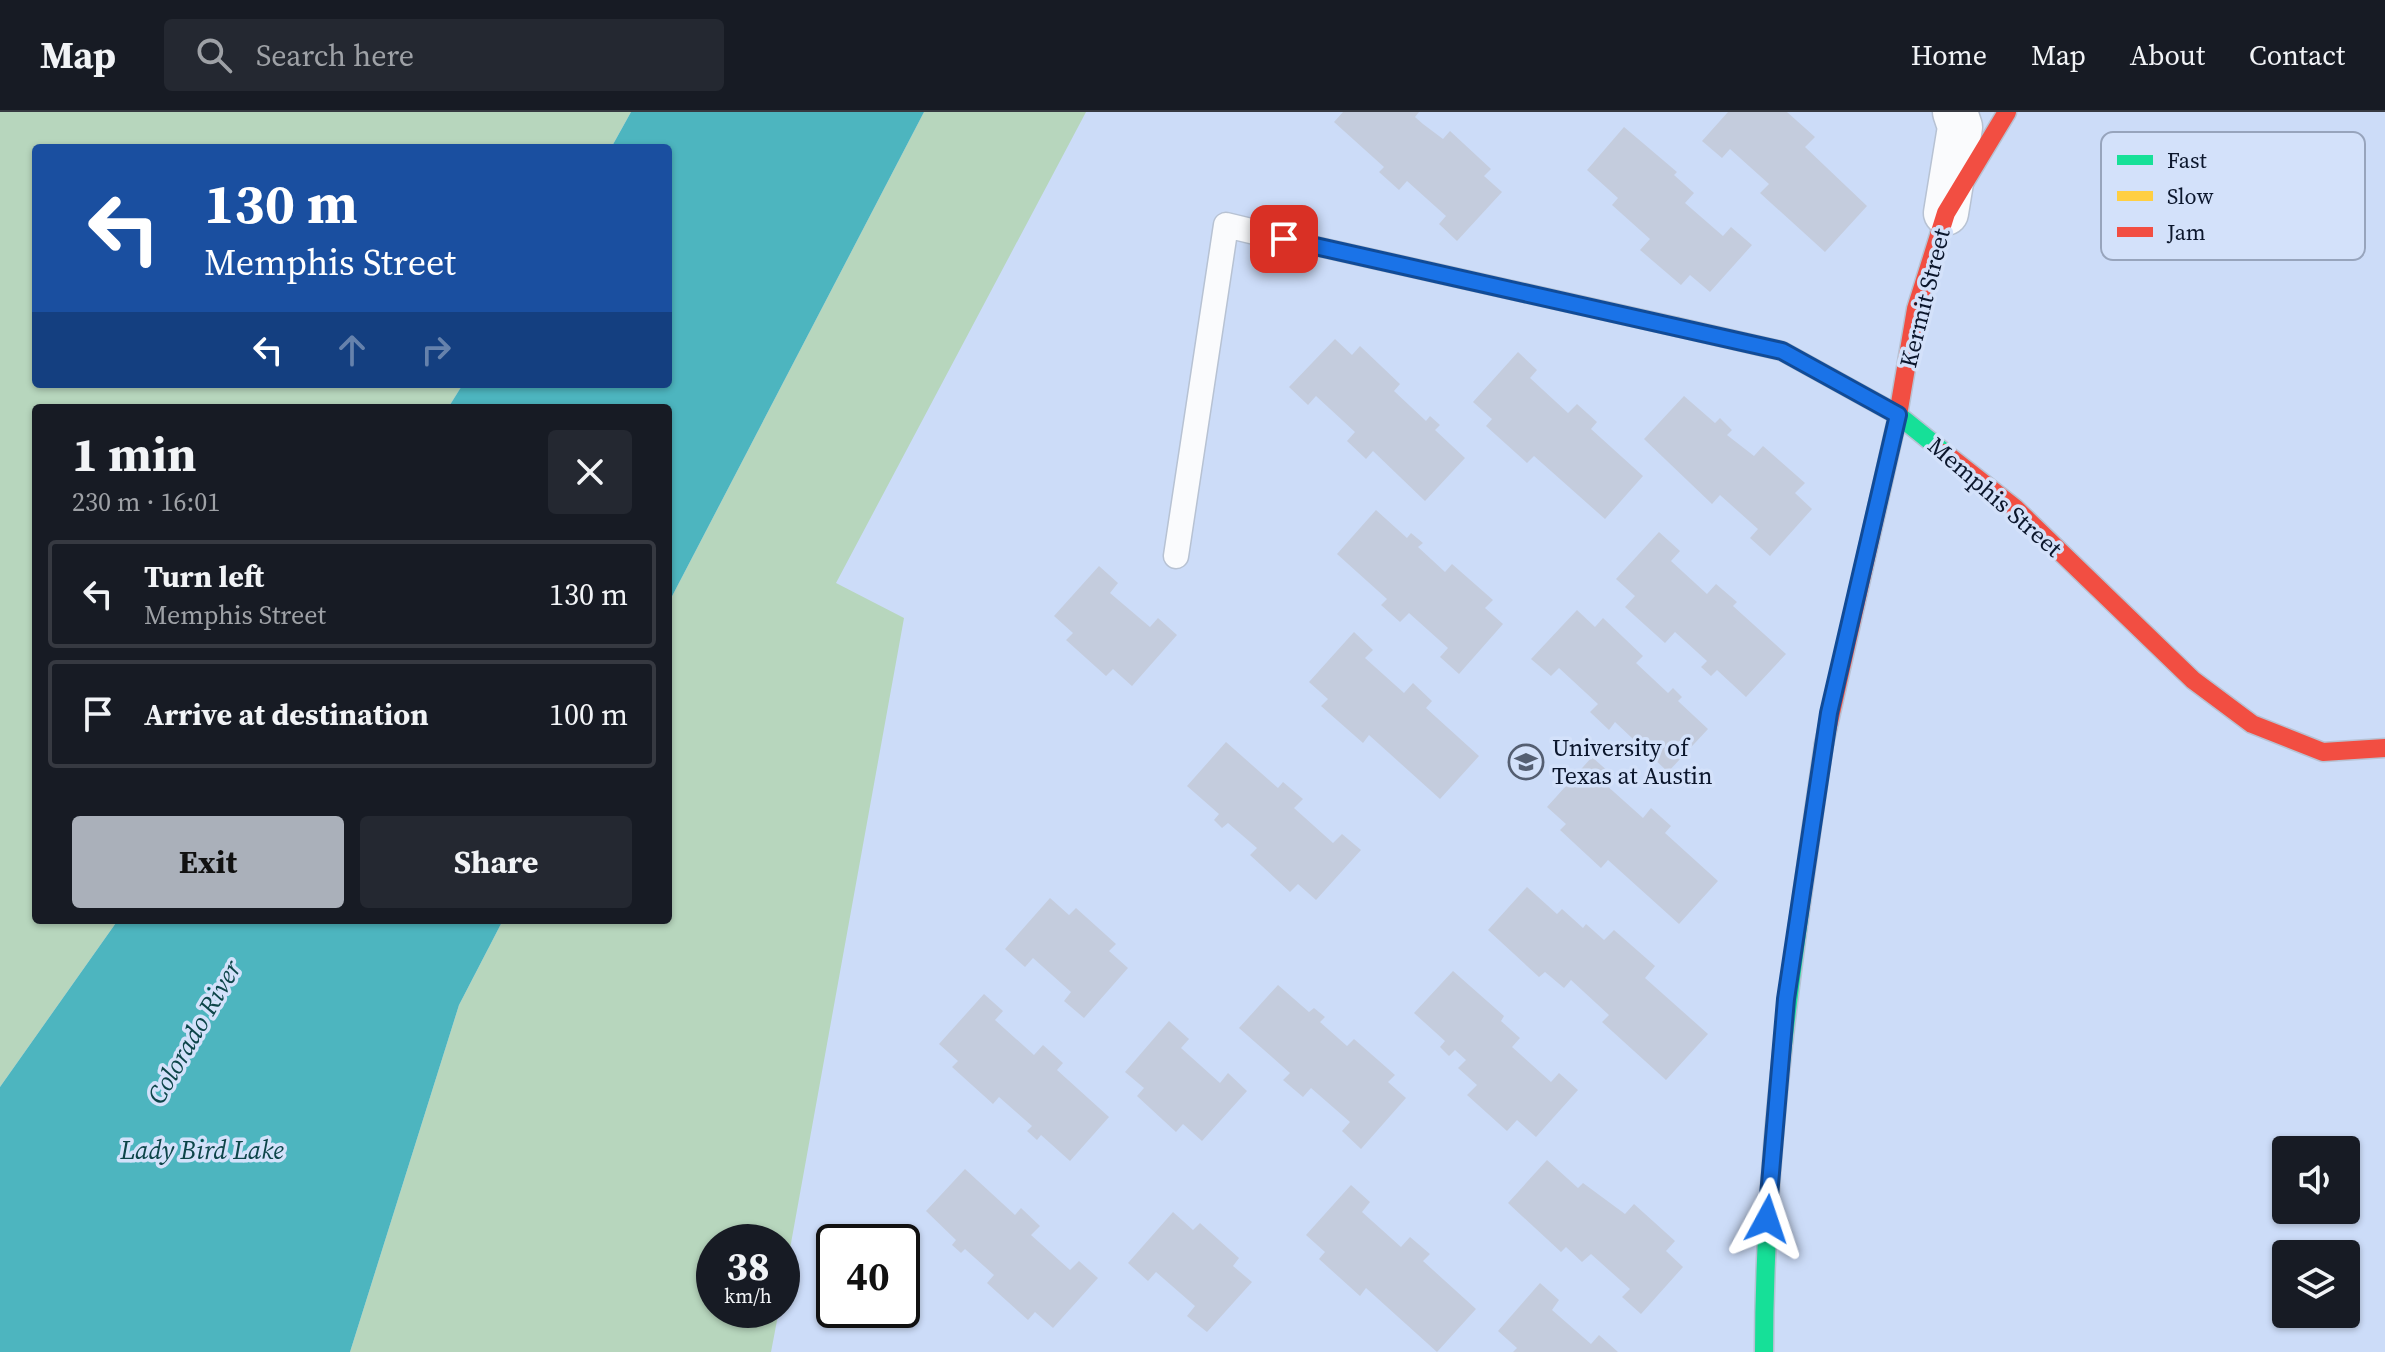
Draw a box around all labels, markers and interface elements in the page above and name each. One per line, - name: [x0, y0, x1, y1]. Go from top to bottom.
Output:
- search box: [164, 19, 724, 91]
- text: Map: [40, 29, 116, 81]
- icon: search: [192, 33, 236, 77]
- text: Search here: [256, 35, 414, 76]
- text: Home: [1911, 36, 1987, 74]
- text: Map: [2031, 36, 2086, 74]
- text: About: [2130, 36, 2205, 74]
- text: Contact: [2249, 36, 2345, 74]
- legend: [2101, 132, 2365, 260]
- text: Fast: [2167, 145, 2208, 175]
- text: 130 m: [204, 165, 358, 242]
- icon: left: [72, 176, 176, 280]
- text: Slow: [2167, 181, 2214, 211]
- pin: [1250, 205, 1318, 273]
- icon: arrive: [1262, 217, 1306, 261]
- text: Jam: [2166, 217, 2206, 247]
- street label: Kermit Street: [1891, 225, 1958, 371]
- text: Memphis Street: [204, 238, 456, 287]
- icon: left: [246, 328, 290, 372]
- icon: ahead: [330, 328, 374, 372]
- icon: right: [414, 328, 458, 372]
- text: 1 min: [72, 421, 197, 487]
- street label: Memphis Street: [1921, 429, 2070, 564]
- button: close: [548, 430, 632, 514]
- text: 230 m · 16:01: [72, 484, 220, 520]
- text: Turn left: [144, 556, 264, 597]
- icon: left: [76, 572, 120, 616]
- text: 130 m: [549, 574, 628, 615]
- text: Memphis Street: [144, 597, 326, 633]
- icon: arrive: [76, 692, 120, 736]
- text: Arrive at destination: [144, 694, 429, 735]
- text: 100 m: [549, 694, 628, 735]
- place label: University of Texas at Austin: [1552, 731, 1713, 792]
- school or university icon: University of Texas at Austin: [1507, 743, 1545, 781]
- button: Exit: [72, 816, 344, 908]
- button: Share: [360, 816, 632, 908]
- water label: Colorado River: [138, 953, 250, 1110]
- water label: Lady Bird Lake: [119, 1132, 284, 1168]
- map controls: [2272, 1136, 2360, 1328]
- button: sound: [2272, 1136, 2360, 1224]
- position arrow: [1725, 1177, 1809, 1261]
- speed limit sign: 40: [816, 1224, 920, 1328]
- text: 38: [726, 1239, 770, 1293]
- button: layers: [2272, 1240, 2360, 1328]
- text: km/h: [724, 1282, 772, 1310]

